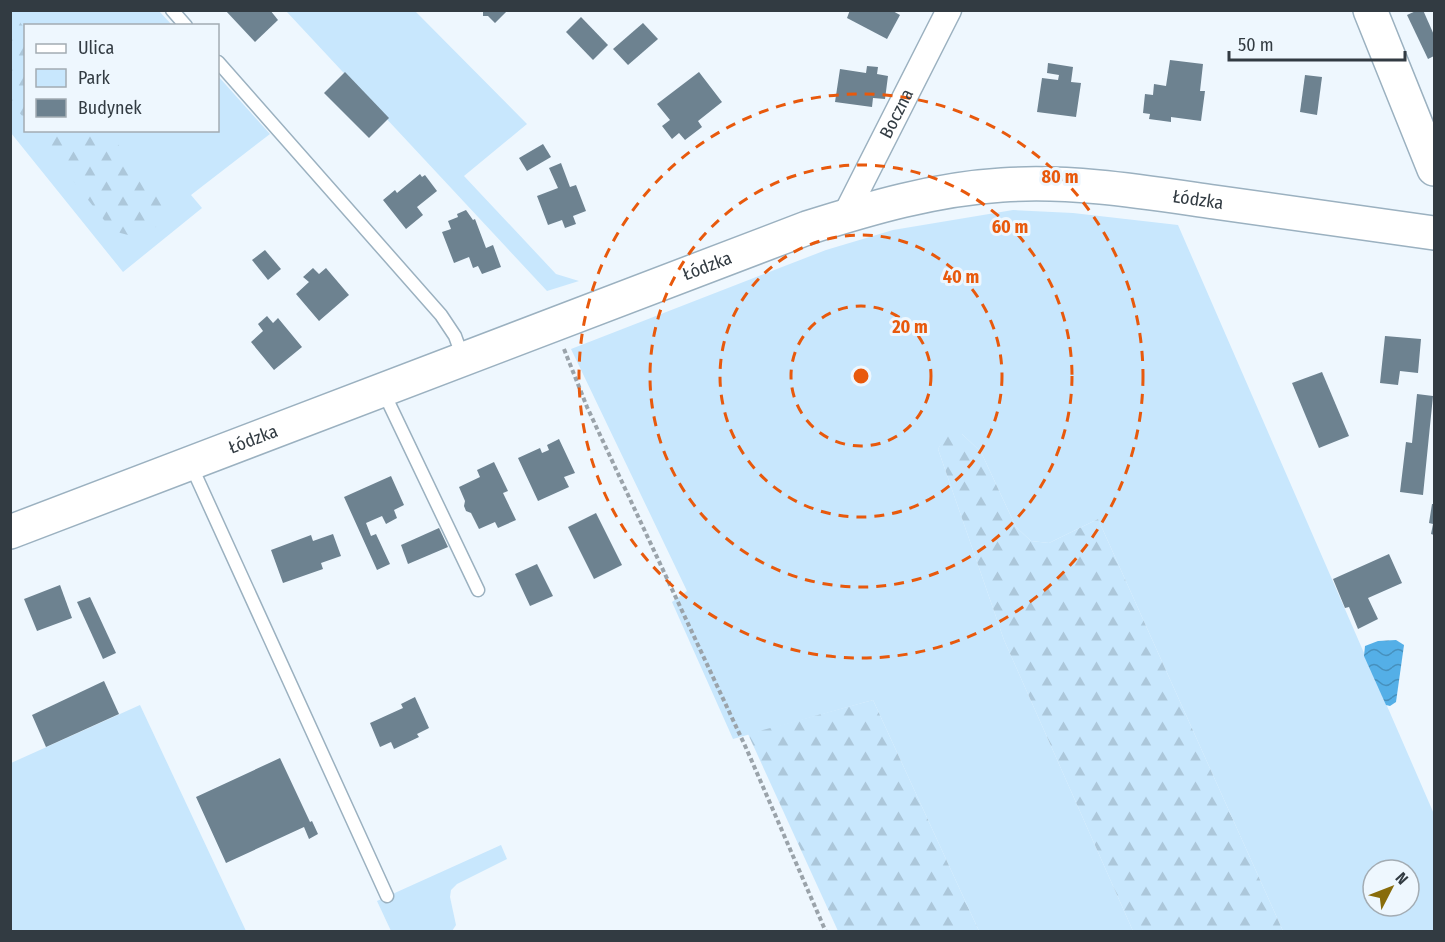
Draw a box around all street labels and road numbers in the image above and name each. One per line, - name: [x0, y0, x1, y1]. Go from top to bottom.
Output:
- street label: Boczna: [875, 85, 918, 142]
- street label: Łódzka: [1171, 185, 1225, 214]
- street label: Łódzka: [679, 247, 735, 286]
- street label: Łódzka: [225, 420, 281, 459]

